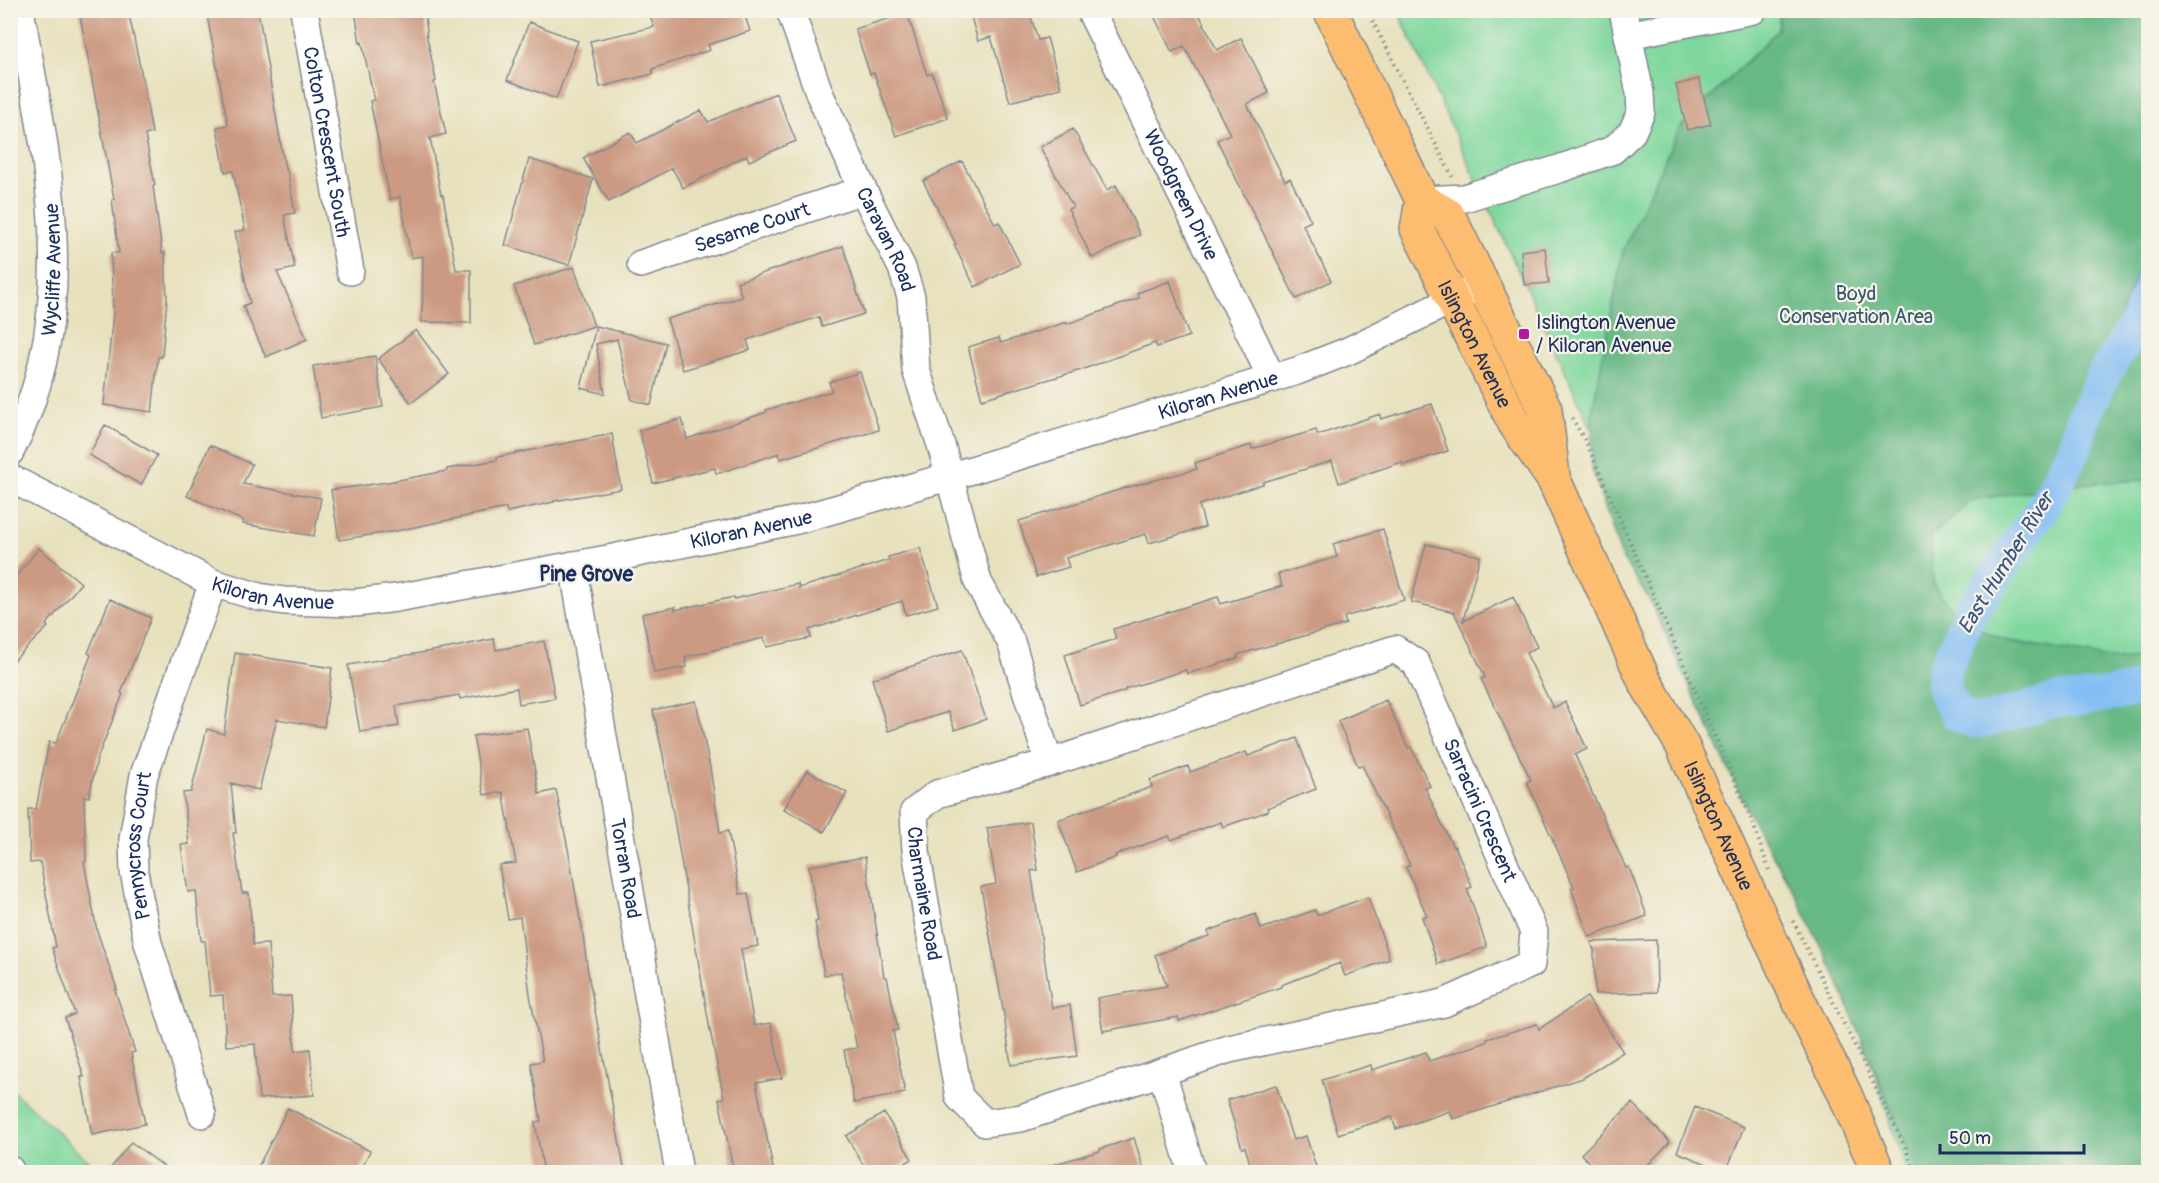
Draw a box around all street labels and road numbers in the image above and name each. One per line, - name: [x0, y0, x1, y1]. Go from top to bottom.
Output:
- street label: Colton Crescent South: [298, 45, 356, 239]
- street label: Woodgreen Drive: [1139, 125, 1224, 264]
- street label: Caravan Road: [851, 183, 921, 294]
- street label: Sesame Court: [691, 196, 814, 258]
- street label: Wycliffe Avenue: [36, 202, 66, 338]
- street label: Islington Avenue: [1432, 276, 1517, 412]
- street label: Kiloran Avenue: [1155, 365, 1281, 425]
- street label: Kiloran Avenue: [688, 504, 815, 554]
- street label: Kiloran Avenue: [209, 571, 335, 615]
- street label: Sarracini Crescent: [1438, 734, 1523, 886]
- street label: Islington Avenue: [1678, 757, 1759, 894]
- street label: Pennycross Court: [120, 769, 157, 922]
- street label: Torran Road: [605, 816, 647, 920]
- street label: Charmaine Road: [902, 826, 947, 962]

